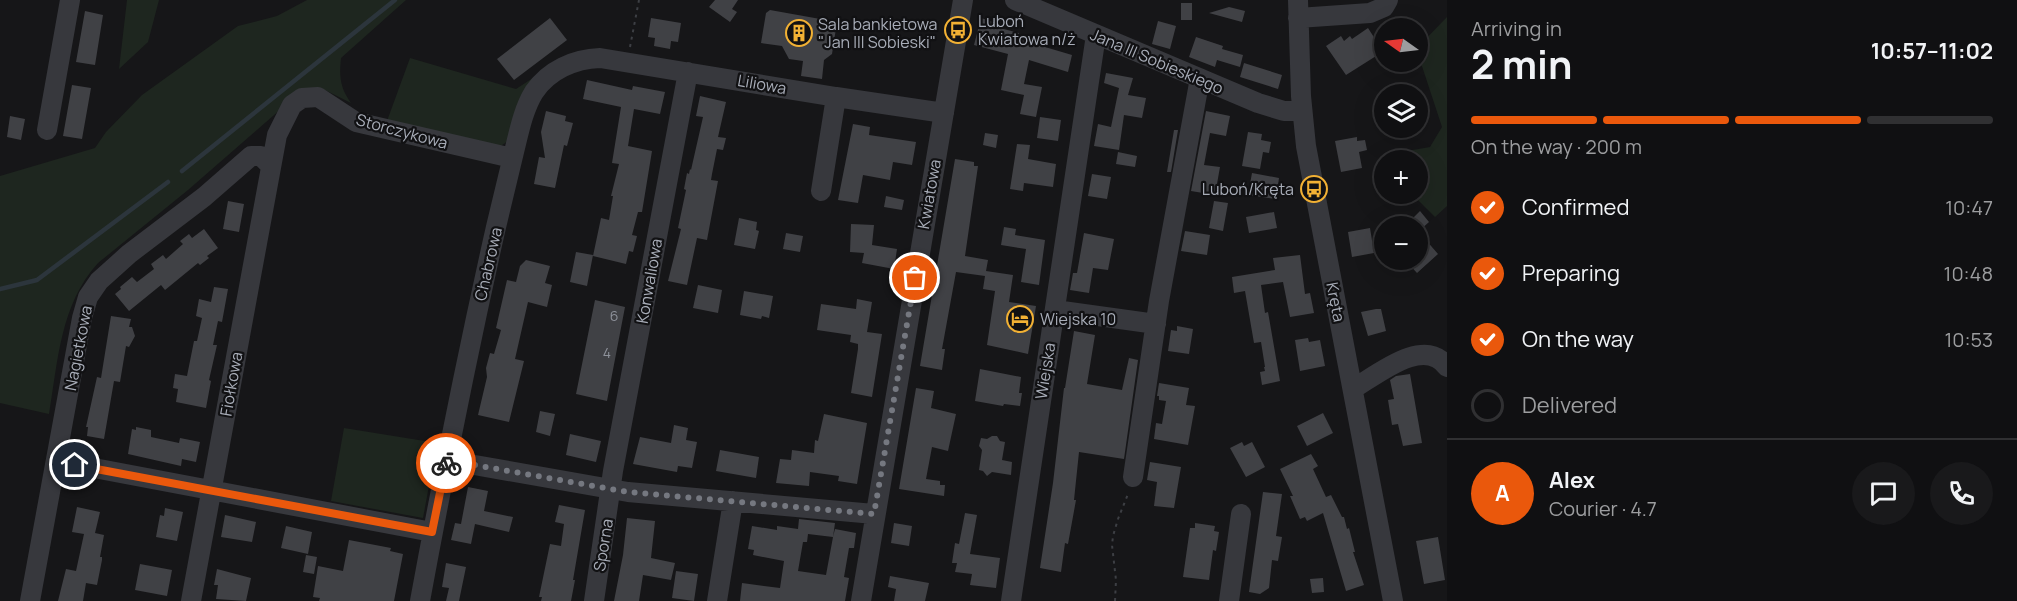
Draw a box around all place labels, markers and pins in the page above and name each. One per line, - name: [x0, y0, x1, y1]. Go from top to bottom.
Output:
- place label: Luboń Kwiatowa n/ż: [978, 10, 1076, 50]
- place label: Sala bankietowa "Jan III Sobieski": [818, 13, 937, 53]
- bus stop icon: Luboń Kwiatowa n/ż: [943, 15, 973, 45]
- building icon: Sala bankietowa "Jan III Sobieski": [784, 18, 814, 48]
- bus stop icon: Luboń/Kręta: [1299, 174, 1329, 204]
- place label: Luboń/Kręta: [1202, 178, 1294, 200]
- pin: [889, 252, 940, 303]
- hotel icon: Wiejska 10: [1005, 304, 1035, 334]
- place label: Wiejska 10: [1040, 308, 1116, 330]
- pin: [49, 439, 100, 490]

